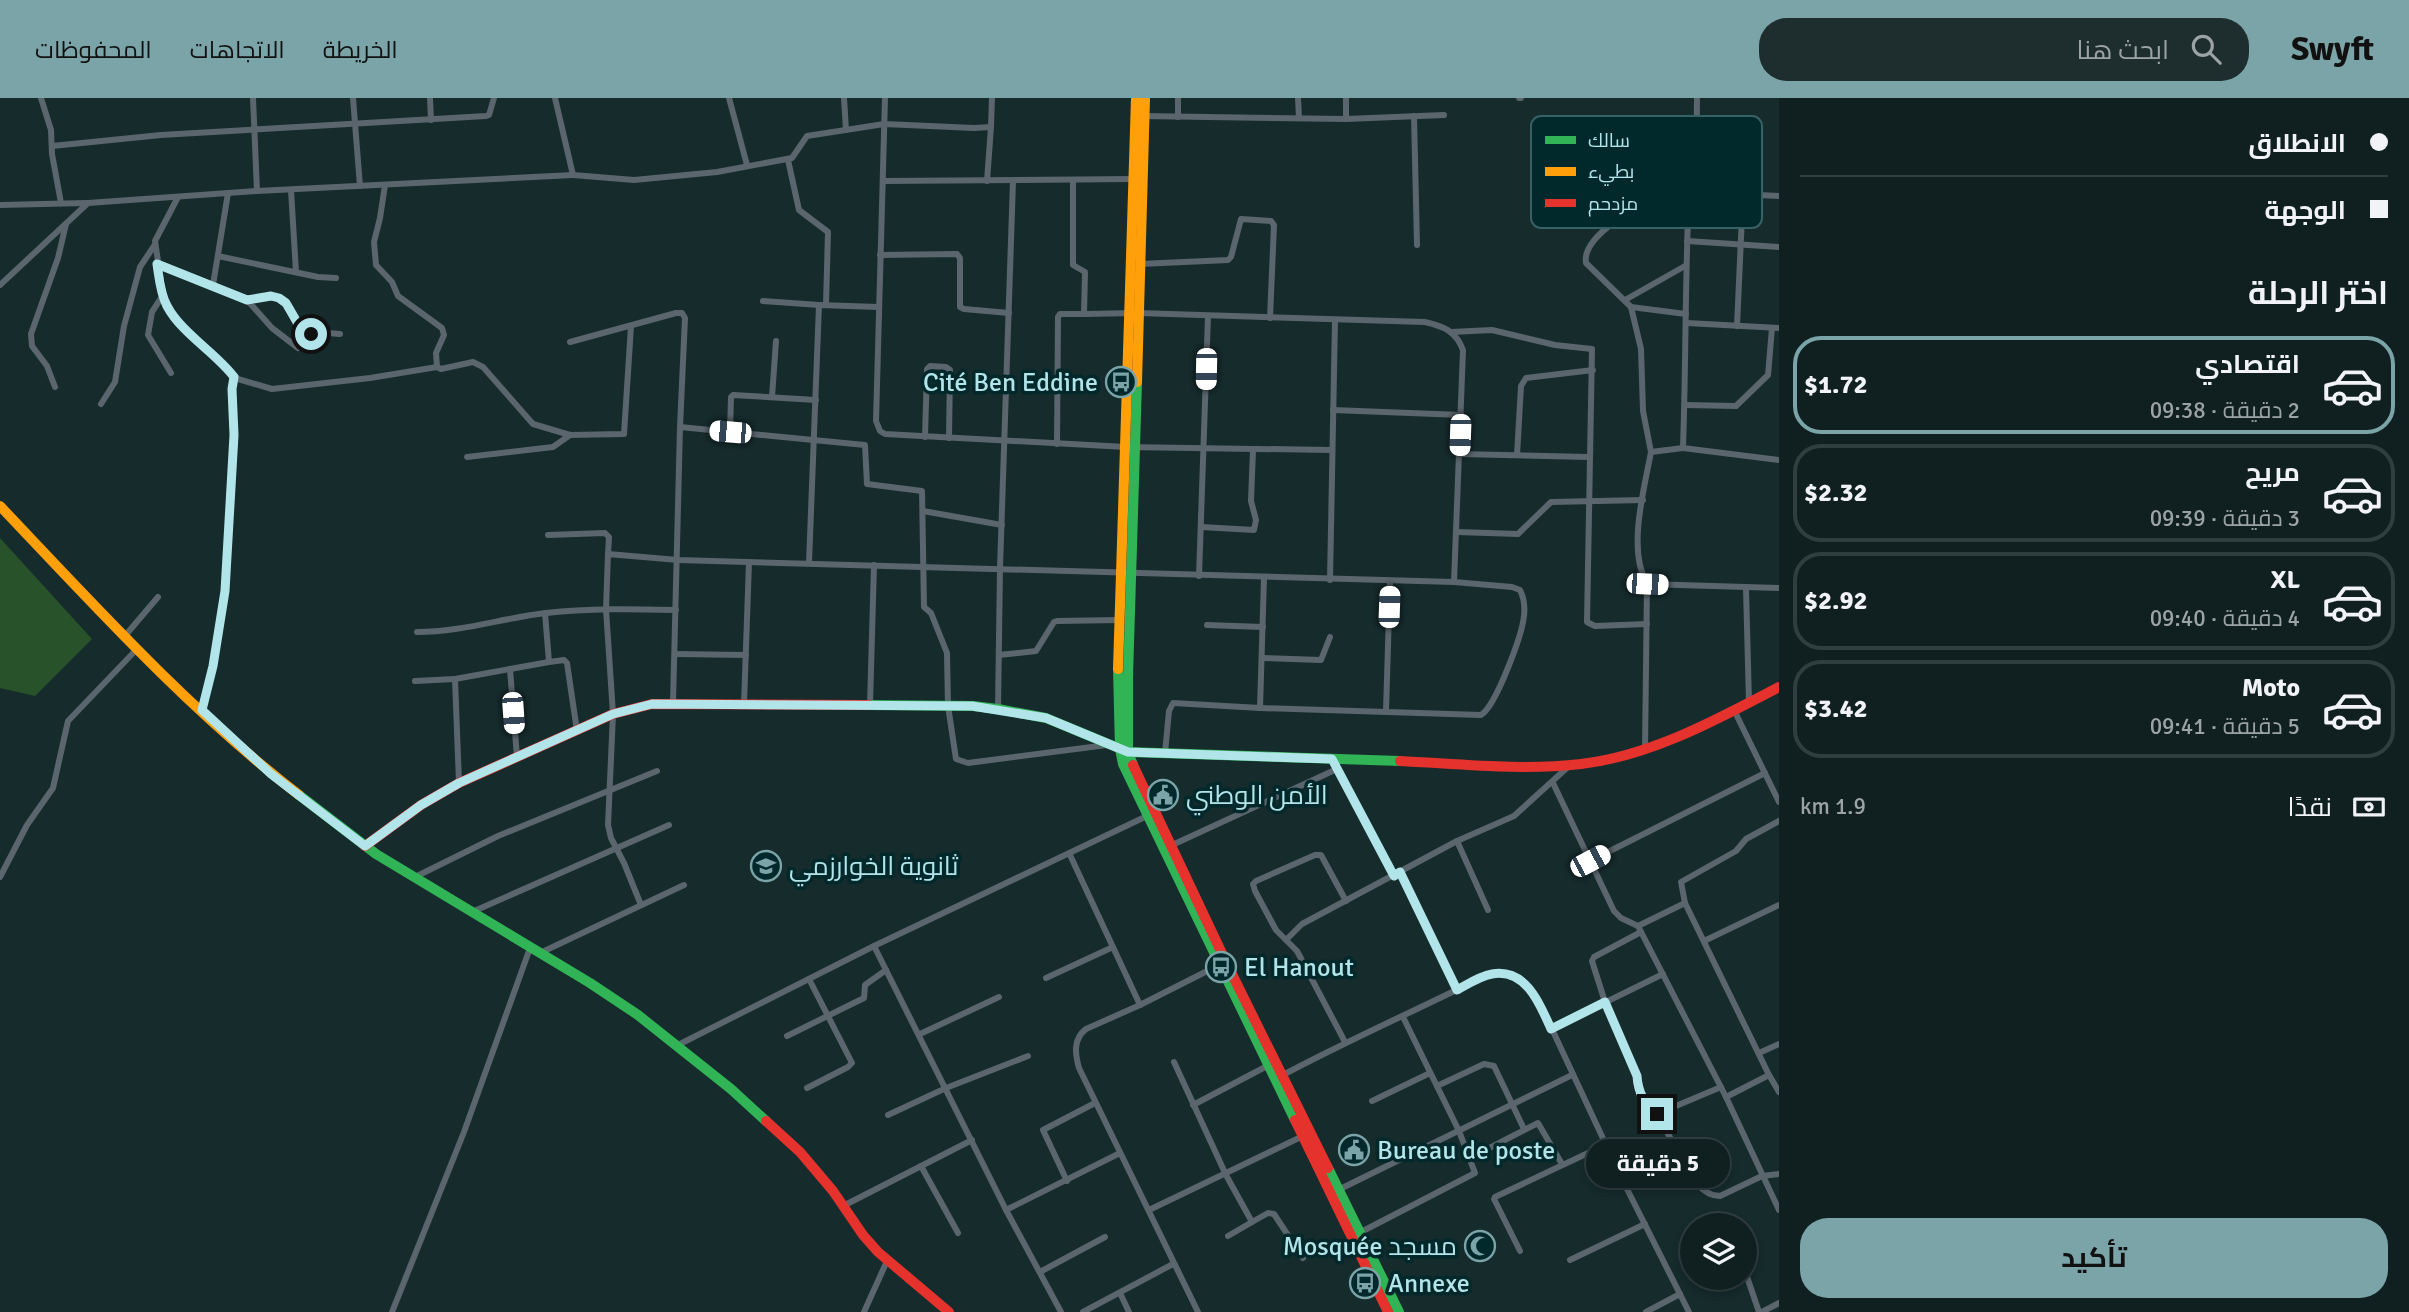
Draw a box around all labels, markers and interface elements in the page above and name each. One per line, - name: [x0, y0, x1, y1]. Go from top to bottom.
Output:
- search box: [1759, 18, 2249, 81]
- text: Swyft: [2291, 29, 2374, 70]
- icon: search: [2187, 30, 2225, 68]
- text: المحفوظات: [35, 35, 152, 65]
- text: الاتجاهات: [190, 35, 285, 65]
- text: الخريطة: [323, 35, 398, 65]
- text: ابحث هنا: [2076, 35, 2169, 67]
- legend: [1531, 116, 1762, 228]
- text: الانطلاق: [2248, 128, 2346, 160]
- text: سالك: [1588, 129, 1630, 153]
- text: بطيء: [1588, 160, 1634, 186]
- text: مزدحم: [1588, 192, 1638, 217]
- text: الوجهة: [2265, 195, 2346, 227]
- text: اختر الرحلة: [2248, 274, 2388, 313]
- route start: [295, 318, 327, 350]
- car: [1196, 348, 1217, 390]
- text: اقتصادي: [2195, 349, 2300, 381]
- icon: car: [2321, 354, 2384, 417]
- bus stop icon: Cité Ben Eddine: [1104, 365, 1138, 399]
- place label: Cité Ben Eddine: [923, 367, 1098, 399]
- text: $1.72: [1804, 369, 1868, 401]
- text: 2 دقيقة · 09:38: [2150, 396, 2300, 425]
- car: [1449, 414, 1472, 456]
- car: [709, 420, 752, 444]
- text: مريح: [2245, 457, 2300, 489]
- icon: car: [2321, 462, 2384, 525]
- text: $2.32: [1804, 477, 1868, 509]
- text: 3 دقيقة · 09:39: [2150, 504, 2300, 533]
- text: XL: [2270, 564, 2300, 596]
- icon: car: [2321, 570, 2384, 633]
- car: [1626, 573, 1669, 595]
- text: $2.92: [1804, 585, 1868, 617]
- car: [1378, 586, 1401, 628]
- text: 4 دقيقة · 09:40: [2150, 604, 2300, 633]
- text: Moto: [2242, 672, 2300, 704]
- icon: car: [2321, 678, 2384, 741]
- car: [502, 691, 525, 735]
- text: $3.42: [1804, 693, 1868, 725]
- text: 5 دقيقة · 09:41: [2150, 712, 2300, 741]
- public building icon: الأمن الوطني: [1146, 778, 1180, 812]
- place label: الأمن الوطني: [1186, 780, 1328, 816]
- icon: cash: [2350, 788, 2388, 826]
- text: 1.9 km: [1800, 792, 1866, 821]
- text: نقدًا: [2288, 792, 2332, 824]
- car: [1567, 842, 1614, 880]
- school or university icon: ثانوية الخوارزمي: [749, 849, 783, 883]
- place label: ثانوية الخوارزمي: [789, 851, 959, 887]
- bus stop icon: El Hanout: [1204, 950, 1238, 984]
- place label: El Hanout: [1244, 952, 1354, 984]
- route end: [1641, 1098, 1673, 1130]
- public building icon: Bureau de poste: [1337, 1133, 1371, 1167]
- place label: Bureau de poste: [1377, 1135, 1555, 1167]
- callout: 5 دقيقة: [1585, 1138, 1729, 1188]
- text: 5 دقيقة: [1617, 1149, 1699, 1178]
- map controls: [1680, 1213, 1757, 1290]
- button: layers: [1680, 1213, 1757, 1290]
- button: تأكيد: [1800, 1218, 2388, 1298]
- mosque icon: Mosquée مسجد: [1463, 1229, 1497, 1263]
- place label: Mosquée مسجد: [1283, 1231, 1457, 1263]
- bus stop icon: Annexe: [1348, 1266, 1382, 1300]
- place label: Annexe: [1388, 1268, 1470, 1300]

